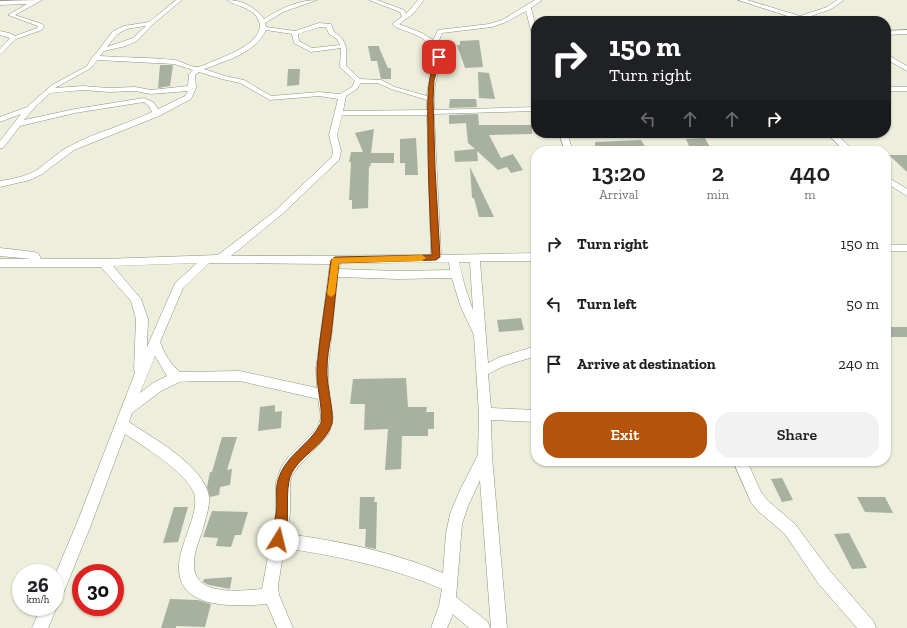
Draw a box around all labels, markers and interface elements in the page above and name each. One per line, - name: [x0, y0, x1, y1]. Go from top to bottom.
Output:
- text: 150 m: [609, 30, 681, 63]
- icon: right: [543, 32, 595, 84]
- pin: [422, 40, 456, 74]
- icon: arrive: [428, 46, 450, 68]
- text: Turn right: [609, 64, 691, 86]
- icon: left: [637, 108, 659, 130]
- icon: ahead: [679, 108, 701, 130]
- icon: ahead: [721, 108, 743, 130]
- icon: right: [763, 108, 785, 130]
- text: 13:20: [592, 158, 646, 187]
- text: 2: [711, 158, 724, 187]
- text: 440: [790, 158, 830, 187]
- text: Arrival: [599, 187, 638, 202]
- text: min: [707, 187, 729, 202]
- text: m: [804, 187, 816, 202]
- icon: right: [543, 233, 565, 255]
- text: Turn right: [577, 235, 648, 253]
- text: 150 m: [841, 235, 879, 253]
- icon: left: [543, 293, 565, 315]
- text: Turn left: [577, 295, 637, 313]
- text: 50 m: [846, 295, 879, 313]
- icon: arrive: [543, 353, 565, 375]
- text: Arrive at destination: [577, 355, 716, 373]
- text: 240 m: [838, 355, 879, 373]
- button: Exit: [543, 412, 707, 458]
- button: Share: [715, 412, 879, 458]
- position arrow: [257, 519, 299, 561]
- speed limit sign: 30: [72, 564, 124, 616]
- text: 26: [27, 573, 49, 597]
- text: km/h: [27, 594, 49, 606]

